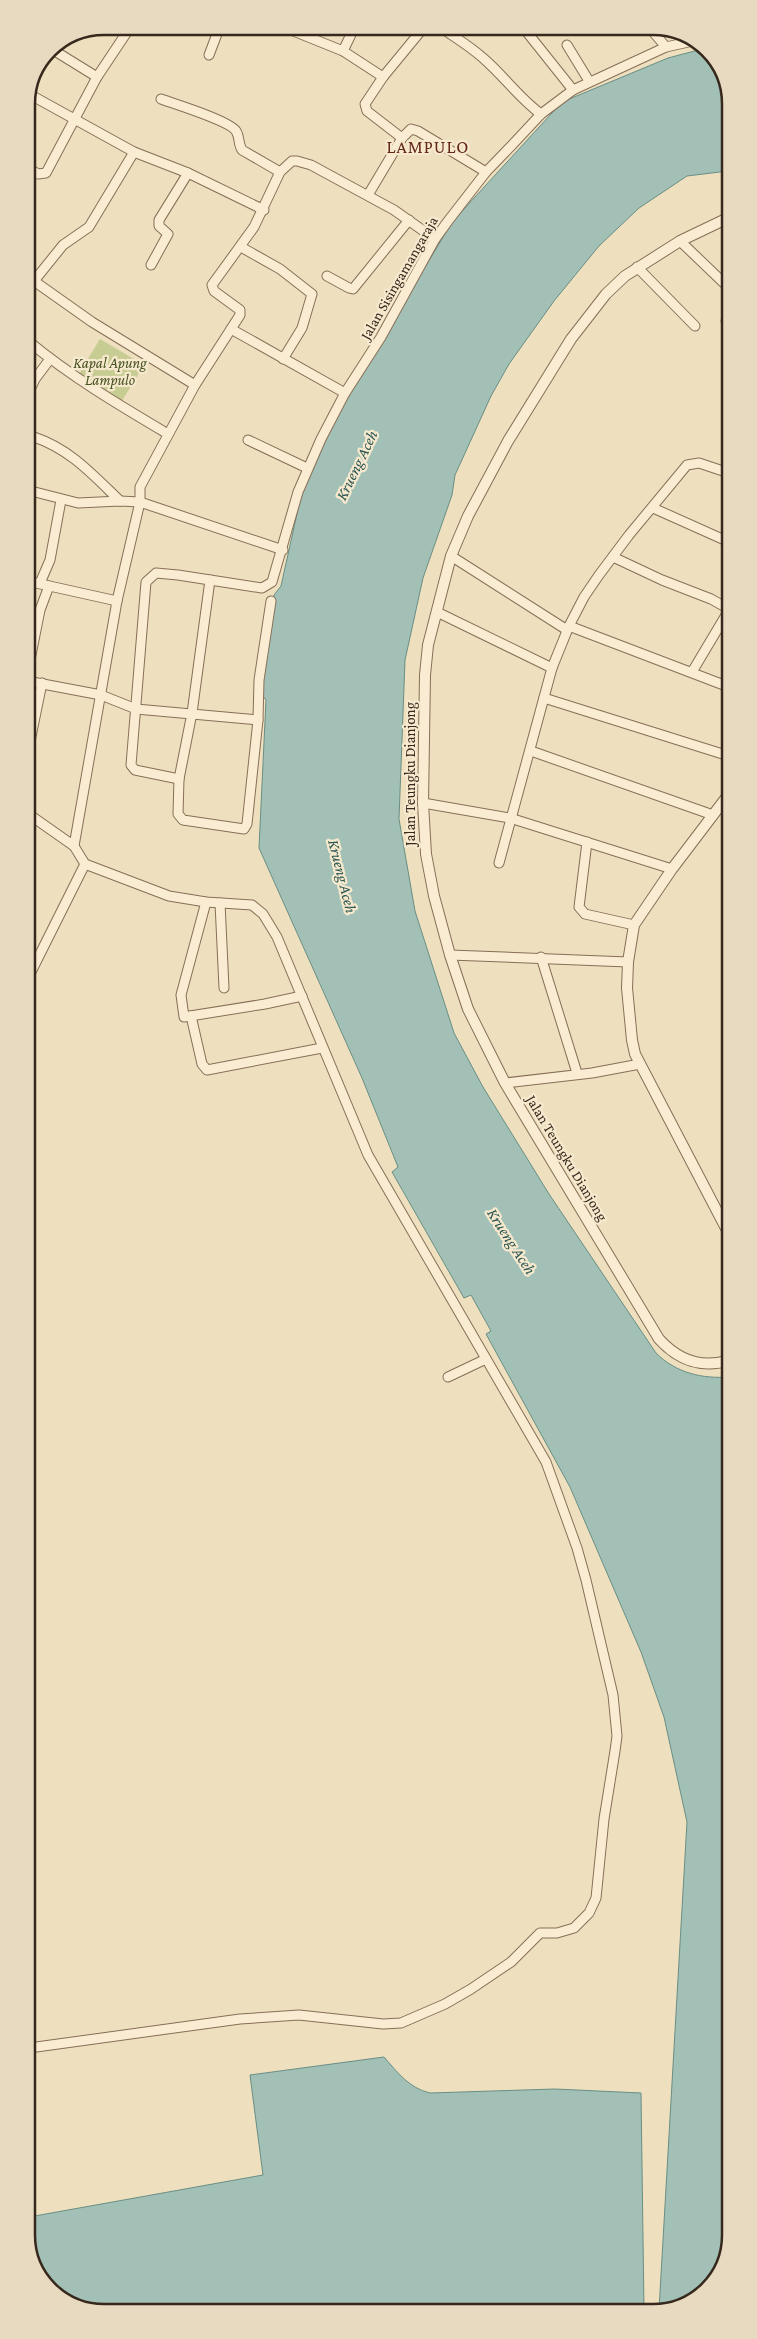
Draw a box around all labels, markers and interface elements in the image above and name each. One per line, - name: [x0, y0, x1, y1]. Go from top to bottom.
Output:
- district label: LAMPULO: [387, 137, 469, 157]
- street label: Jalan Sisingamangaraja: [356, 213, 442, 345]
- park label: Kapal Apung Lampulo: [73, 355, 147, 389]
- water label: Krueng Aceh: [332, 427, 382, 503]
- street label: Jalan Teungku Dianjong: [402, 702, 419, 848]
- water label: Krueng Aceh: [324, 838, 360, 915]
- street label: Jalan Teungku Dianjong: [521, 1091, 611, 1224]
- water label: Krueng Aceh: [483, 1205, 539, 1278]

